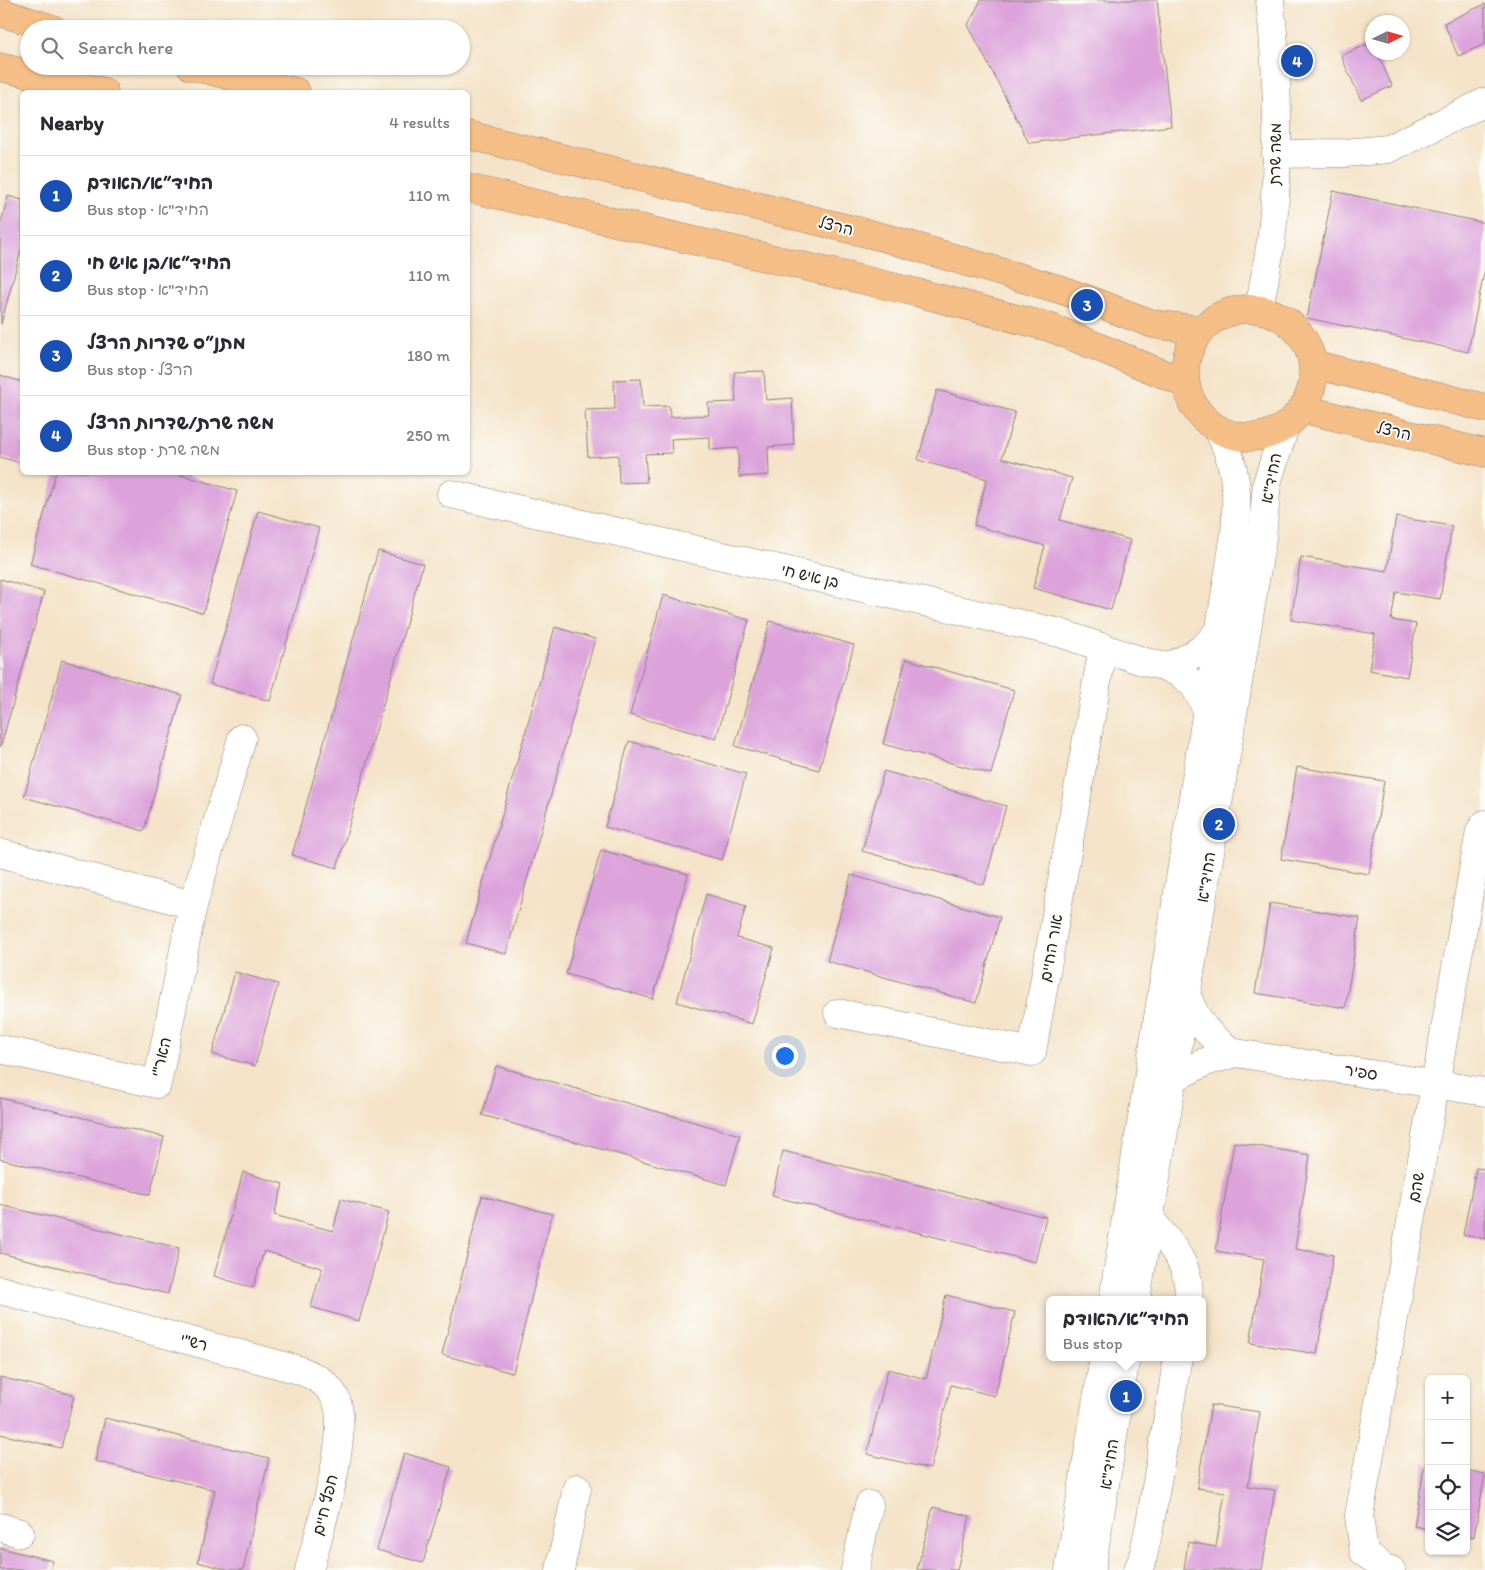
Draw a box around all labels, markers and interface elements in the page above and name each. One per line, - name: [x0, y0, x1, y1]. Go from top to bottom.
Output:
- north arrow: [1365, 15, 1410, 60]
- search box: [20, 20, 470, 75]
- icon: search: [38, 34, 66, 62]
- text: Search here: [78, 36, 173, 59]
- pin: 4: [1281, 42, 1313, 80]
- text: Nearby: [40, 110, 104, 135]
- text: 4 results: [389, 113, 450, 132]
- street label: משה שרת: [1265, 123, 1285, 186]
- text: החיד״א/האודם: [87, 171, 213, 194]
- text: 1: [52, 186, 60, 205]
- text: 110 m: [408, 186, 450, 205]
- text: Bus stop · החיד"א: [87, 200, 209, 219]
- street label: הרצל: [817, 213, 855, 239]
- text: החיד״א/בן איש חי: [87, 251, 231, 274]
- text: 2: [52, 266, 60, 285]
- text: 110 m: [408, 266, 450, 285]
- text: Bus stop · החיד"א: [87, 280, 209, 299]
- pin: 3: [1071, 286, 1103, 324]
- text: מתנ״ס שדרות הרצל: [87, 331, 246, 354]
- text: 3: [52, 346, 60, 365]
- text: 180 m: [407, 346, 450, 365]
- text: Bus stop · הרצל: [87, 360, 193, 379]
- text: משה שרת/שדרות הרצל: [87, 411, 274, 434]
- street label: הרצל: [1375, 418, 1413, 444]
- text: 4: [51, 426, 61, 445]
- text: 250 m: [406, 426, 450, 445]
- text: Bus stop · משה שרת: [87, 440, 220, 459]
- street label: החיד"א: [1257, 451, 1285, 505]
- street label: בן איש חי: [779, 560, 841, 592]
- pin: 2: [1203, 805, 1235, 843]
- street label: החיד"א: [1193, 850, 1219, 904]
- street label: אור החיים: [1036, 913, 1066, 983]
- street label: האר"י: [147, 1035, 175, 1079]
- your location: [772, 1043, 798, 1069]
- street label: ספיר: [1343, 1060, 1379, 1084]
- street label: שהם: [1404, 1170, 1428, 1204]
- popup: [1046, 1296, 1206, 1361]
- text: החיד״א/האודם: [1063, 1307, 1189, 1330]
- street label: רש"י: [178, 1329, 210, 1355]
- text: Bus stop: [1063, 1334, 1122, 1353]
- map controls: [1425, 1375, 1470, 1555]
- button: +: [1425, 1375, 1470, 1420]
- pin: 1: [1110, 1377, 1142, 1415]
- button: −: [1425, 1420, 1470, 1465]
- street label: החיד"א: [1096, 1437, 1122, 1491]
- button: locate: [1425, 1465, 1470, 1510]
- street label: חפץ חיים: [308, 1472, 342, 1538]
- button: layers: [1425, 1510, 1470, 1555]

